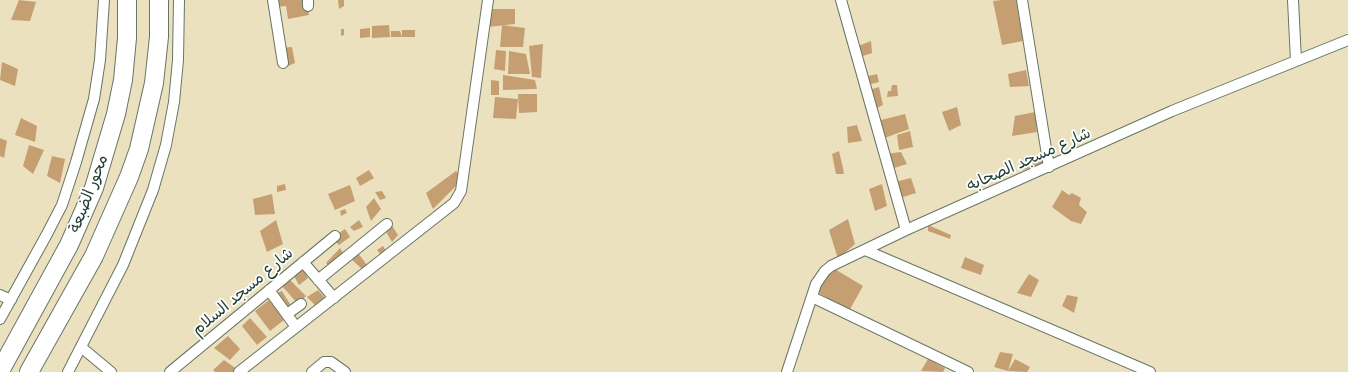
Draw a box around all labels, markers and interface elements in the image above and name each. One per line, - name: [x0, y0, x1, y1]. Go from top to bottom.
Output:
- street label: شارع مسجد الصحابه: [964, 124, 1094, 196]
- street label: محور الضبعة: [65, 152, 113, 236]
- street label: شارع مسجد السلام: [188, 244, 298, 340]

